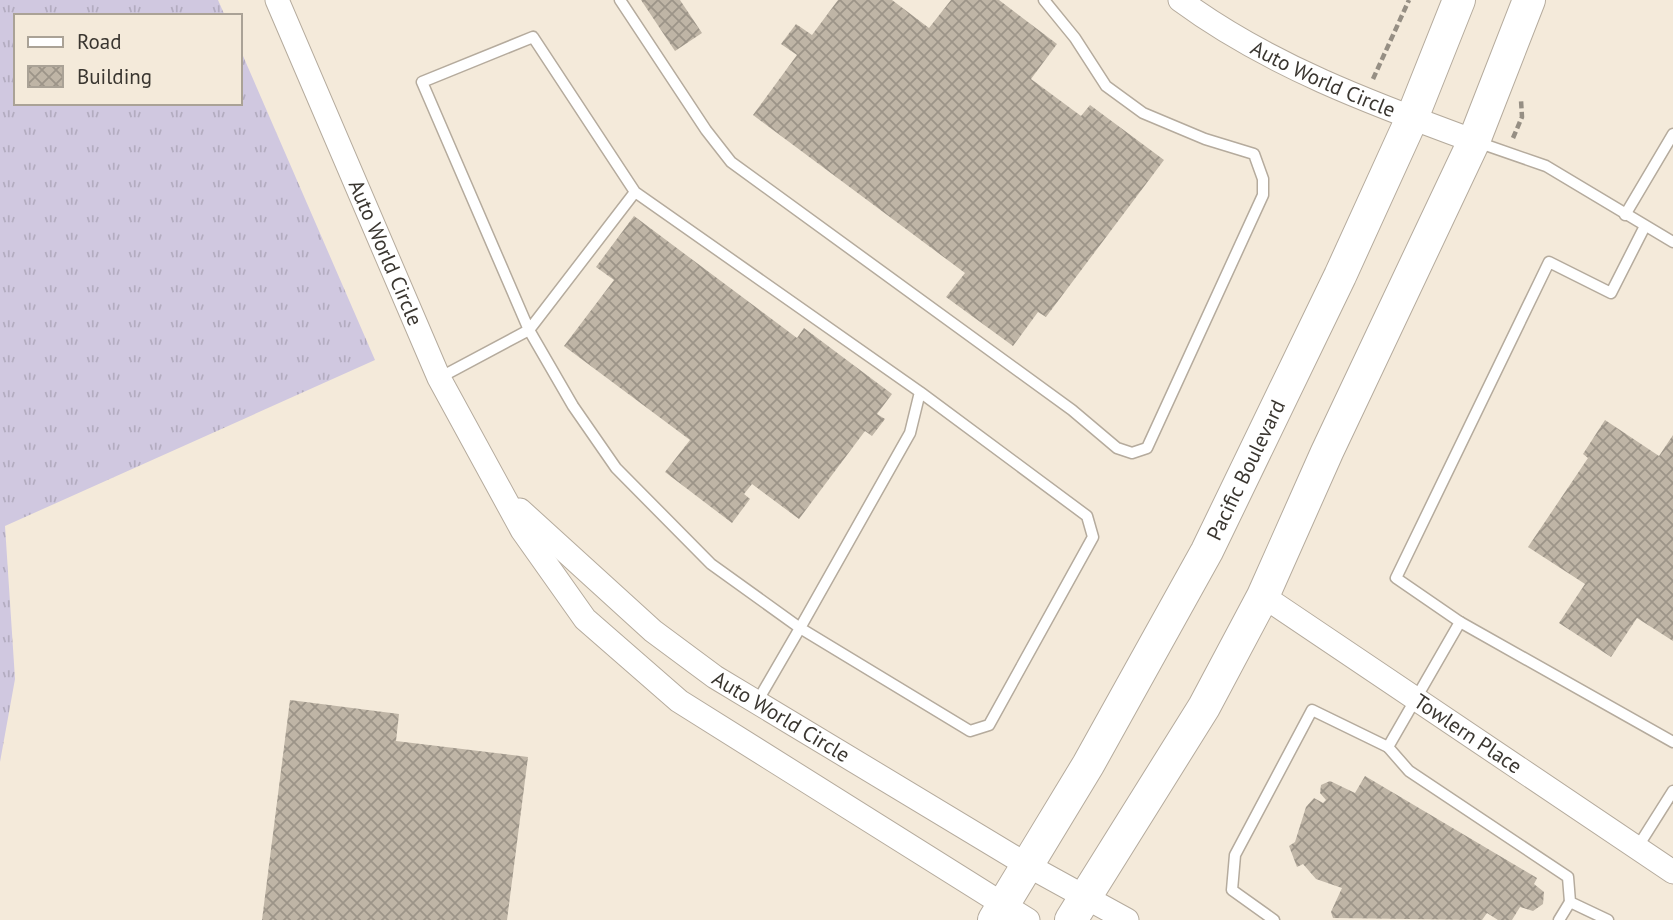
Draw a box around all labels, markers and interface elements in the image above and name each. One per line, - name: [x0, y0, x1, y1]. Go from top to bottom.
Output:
- legend: [14, 14, 242, 105]
- text: Road: [77, 28, 121, 55]
- street label: Auto World Circle: [1246, 34, 1399, 123]
- text: Building: [77, 63, 152, 90]
- street label: Auto World Circle: [343, 176, 429, 330]
- street label: Pacific Boulevard: [1200, 395, 1291, 544]
- street label: Auto World Circle: [707, 664, 855, 768]
- street label: Towlern Place: [1409, 688, 1527, 779]

